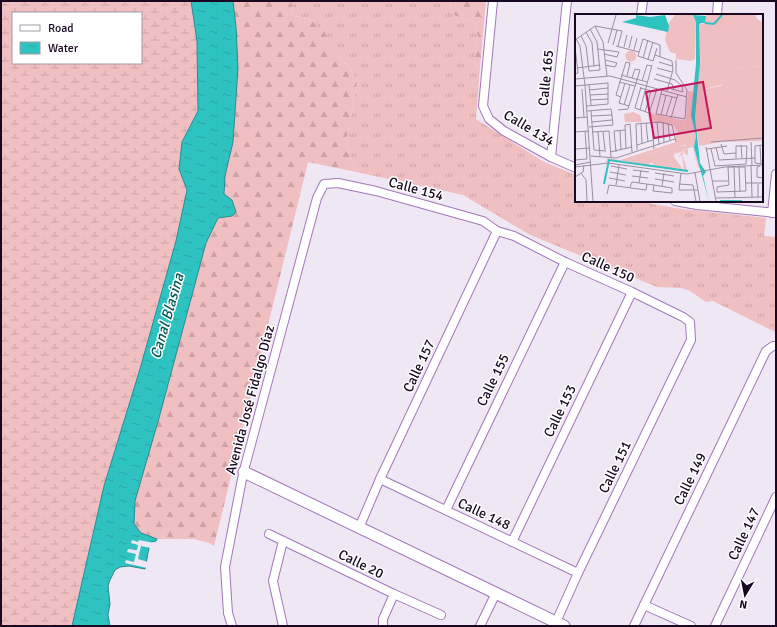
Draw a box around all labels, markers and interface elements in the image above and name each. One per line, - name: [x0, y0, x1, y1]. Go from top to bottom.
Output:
- legend: [12, 12, 142, 64]
- inset map: [575, 14, 763, 202]
- text: Road: [48, 21, 74, 36]
- text: Water: [48, 41, 79, 56]
- street label: Calle 165: [535, 49, 557, 107]
- street label: Calle 134: [501, 106, 558, 150]
- street label: Calle 154: [387, 174, 446, 205]
- street label: Calle 150: [579, 248, 637, 286]
- water label: Canal Blasina: [146, 271, 188, 361]
- street label: Avenida José Fidalgo Díaz: [222, 323, 278, 477]
- street label: Calle 157: [399, 337, 439, 395]
- street label: Calle 155: [473, 351, 513, 409]
- street label: Calle 153: [540, 382, 580, 440]
- street label: Calle 151: [595, 438, 635, 496]
- street label: Calle 149: [670, 450, 710, 508]
- street label: Calle 148: [455, 494, 513, 534]
- street label: Calle 147: [724, 505, 764, 563]
- street label: Calle 20: [335, 546, 387, 582]
- north arrow: [725, 575, 765, 615]
- text: N: [738, 597, 748, 611]

